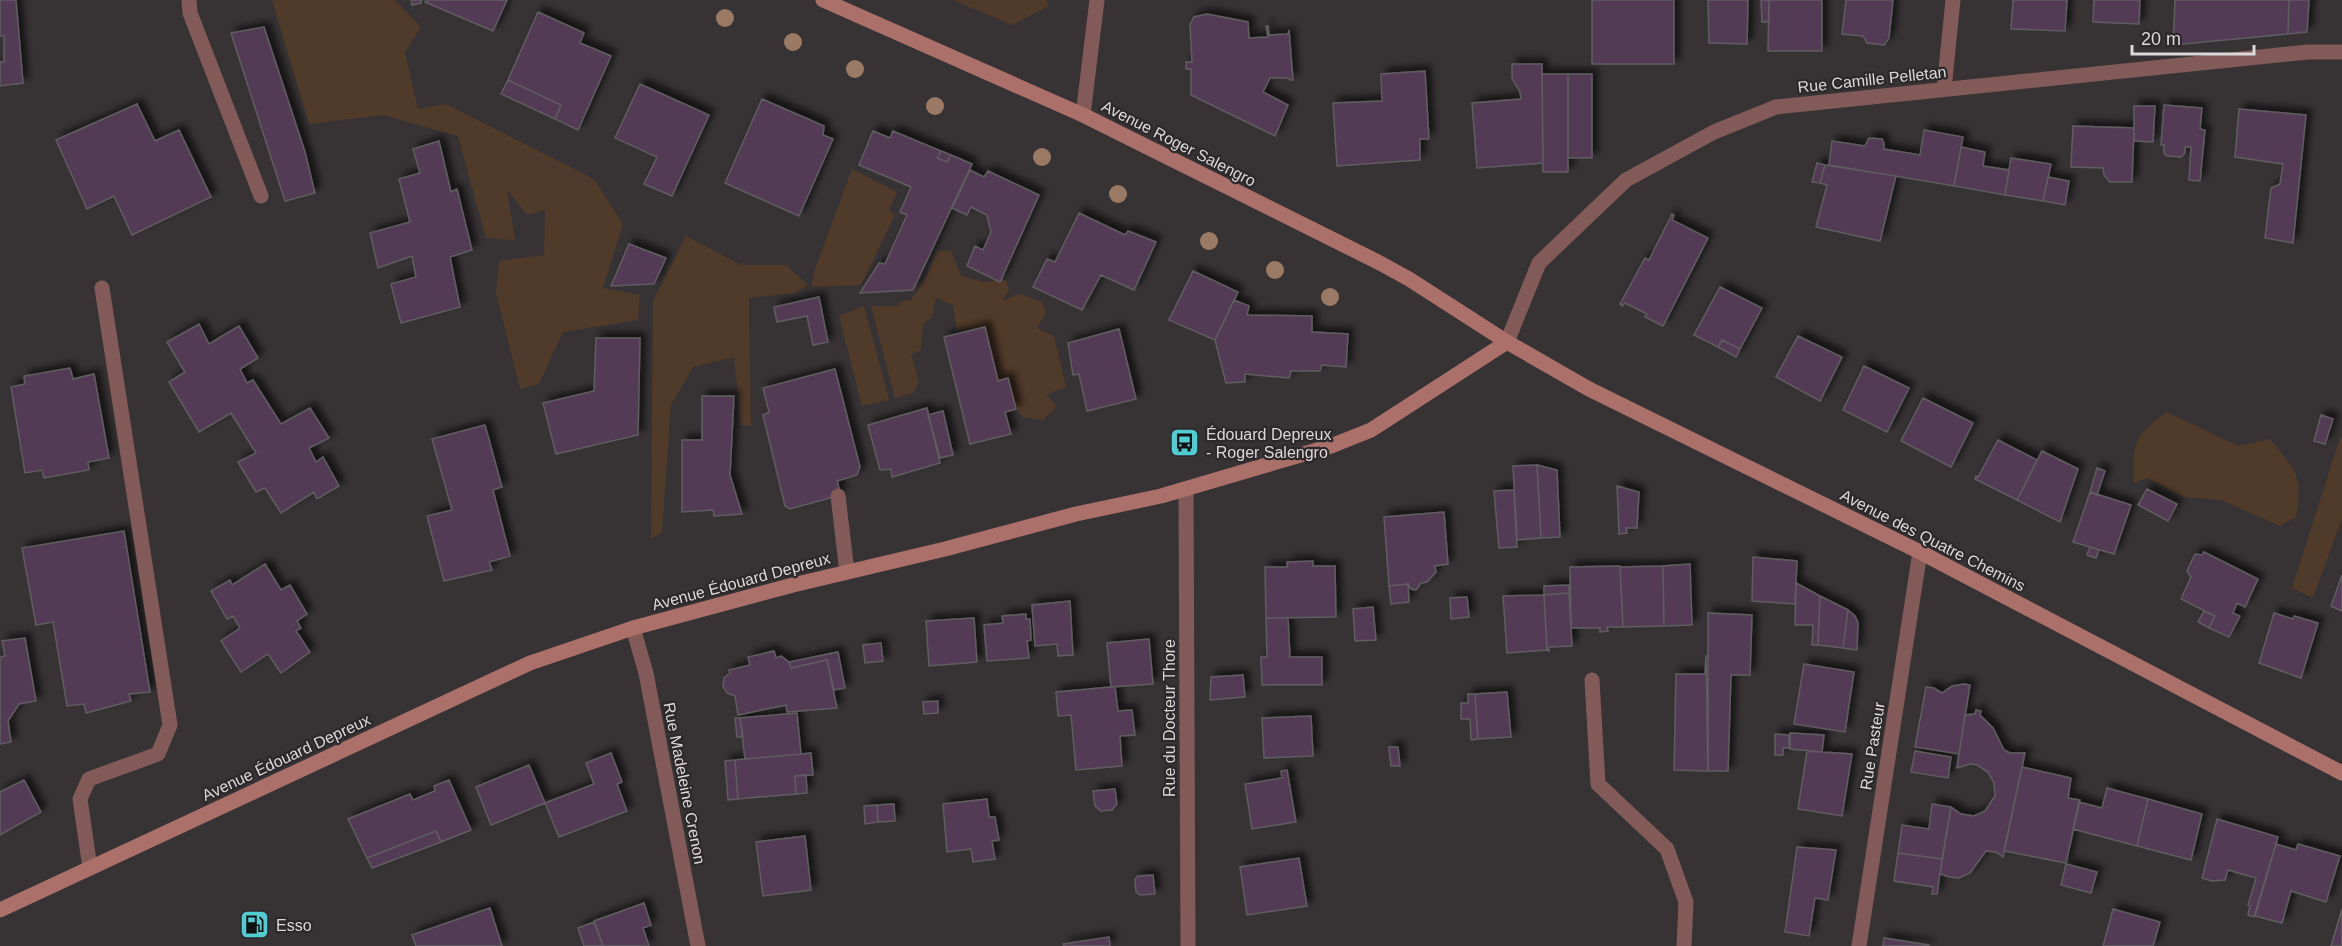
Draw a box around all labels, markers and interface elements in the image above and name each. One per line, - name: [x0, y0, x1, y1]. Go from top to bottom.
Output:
- scale bar: [2132, 18, 2254, 56]
- text: 20 m: [2141, 29, 2181, 49]
- street label: Rue Camille Pelletan: [1797, 63, 1947, 96]
- street label: Avenue Roger Salengro: [1099, 97, 1259, 190]
- place label: Édouard Depreux - Roger Salengro: [1206, 425, 1331, 461]
- bus stop icon: Édouard Depreux - Roger Salengro: [1169, 427, 1201, 459]
- street label: Avenue des Quatre Chemins: [1838, 486, 2028, 595]
- street label: Avenue Édouard Depreux: [650, 549, 832, 613]
- street label: Rue du Docteur Thore: [1161, 639, 1178, 797]
- street label: Rue Pasteur: [1857, 700, 1888, 791]
- street label: Rue Madeleine Crenon: [660, 701, 709, 865]
- street label: Avenue Édouard Depreux: [199, 710, 373, 804]
- fuel station icon: Esso: [239, 909, 271, 941]
- place label: Esso: [276, 917, 312, 934]

